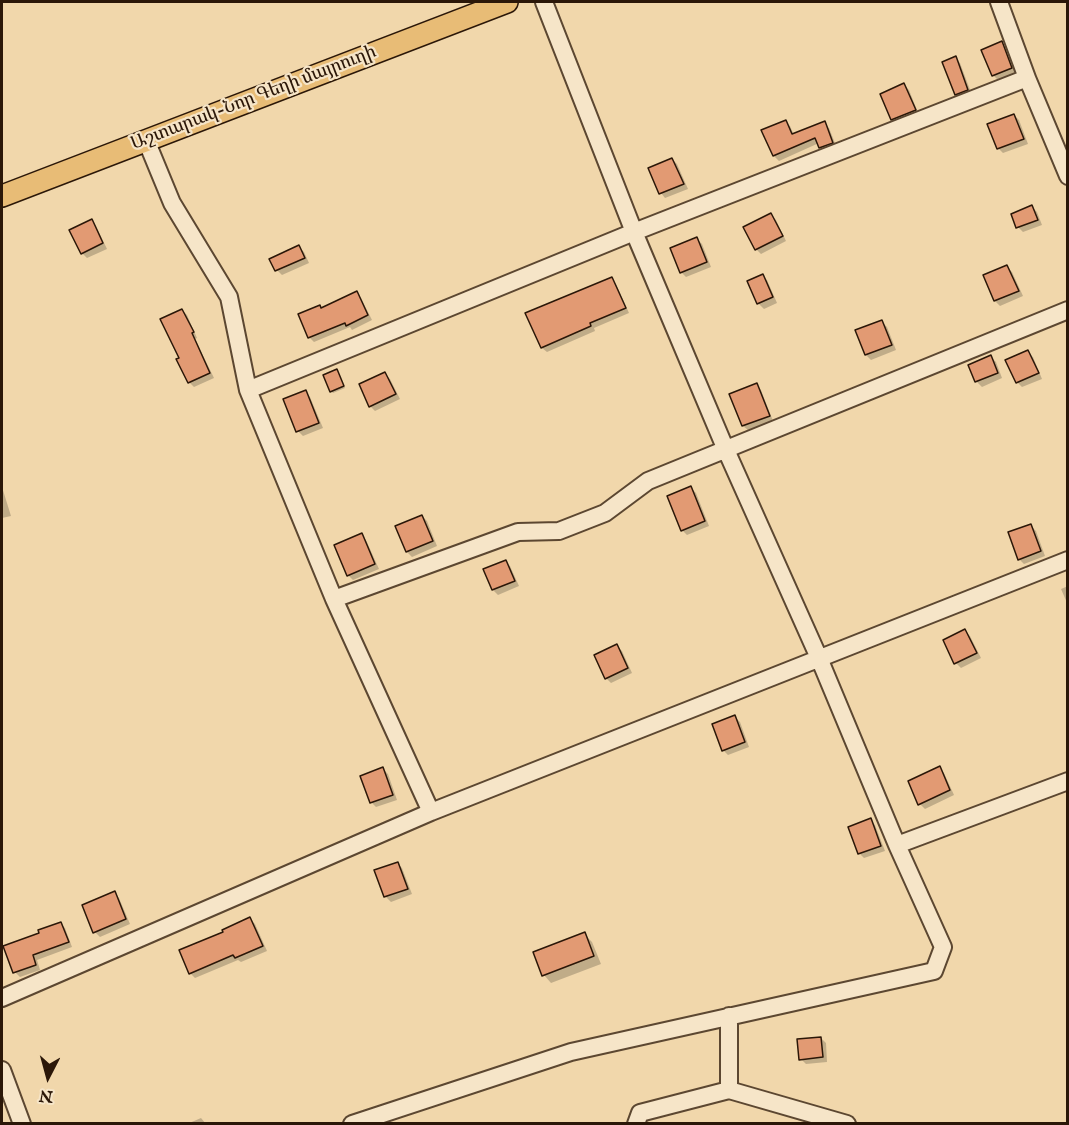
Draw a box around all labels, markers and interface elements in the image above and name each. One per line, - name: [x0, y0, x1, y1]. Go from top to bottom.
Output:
- street label: Աշտարակ-Նոր Գեղի մայրուղի: [128, 42, 380, 156]
- north arrow: [18, 1047, 78, 1107]
- text: N: [38, 1084, 54, 1106]

